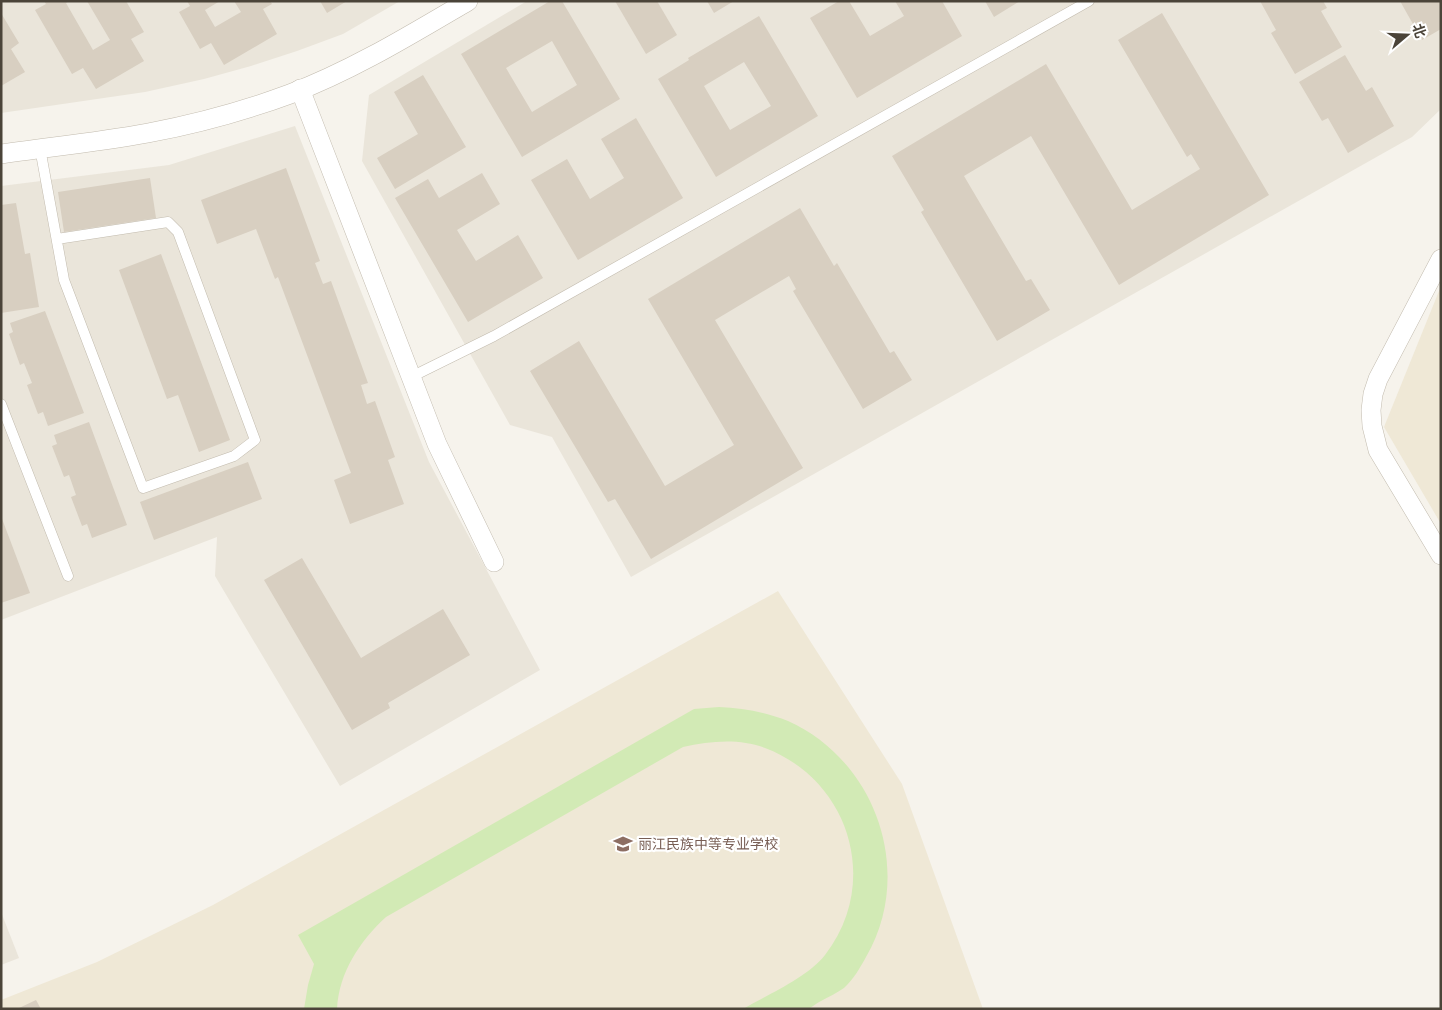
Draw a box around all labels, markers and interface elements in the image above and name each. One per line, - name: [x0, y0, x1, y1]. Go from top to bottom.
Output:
- north arrow: [1382, 10, 1432, 60]
- text: 北: [1407, 21, 1430, 41]
- school or university icon: 丽江民族中等专业学校: [612, 833, 634, 855]
- place label: 丽江民族中等专业学校: [638, 835, 778, 855]

